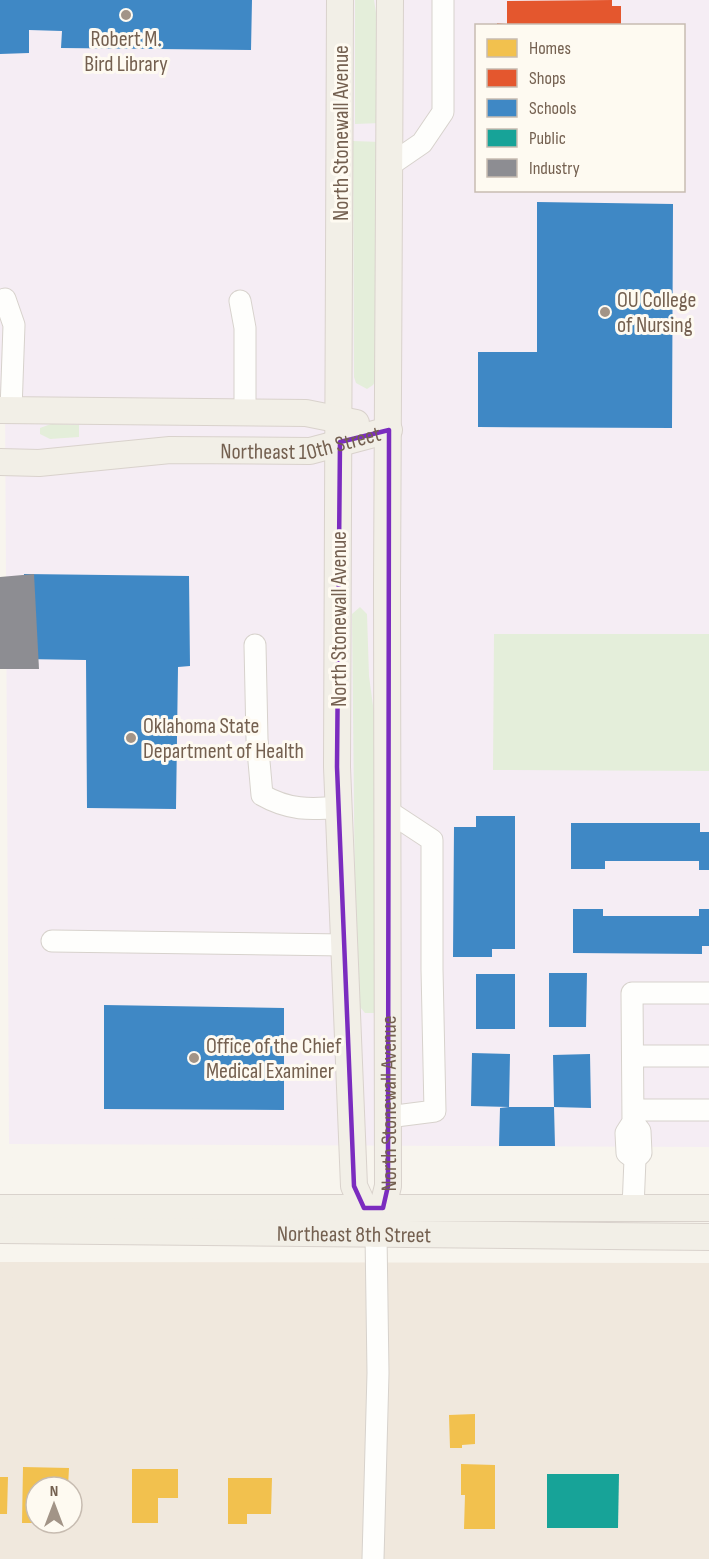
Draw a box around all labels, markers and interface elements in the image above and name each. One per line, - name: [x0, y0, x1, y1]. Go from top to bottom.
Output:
- marker: Robert M. Bird Library: [119, 8, 133, 22]
- legend: [475, 24, 685, 192]
- place label: Robert M. Bird Library: [84, 26, 168, 78]
- text: Homes: [529, 38, 571, 59]
- street label: North Stonewall Avenue: [328, 45, 355, 221]
- text: Shops: [529, 68, 566, 89]
- text: Schools: [529, 98, 576, 119]
- text: Public: [529, 128, 566, 149]
- text: Industry: [529, 158, 580, 179]
- place label: OU College of Nursing: [617, 287, 696, 339]
- marker: OU College of Nursing: [598, 305, 612, 319]
- street label: Northeast 10th Street: [220, 421, 384, 466]
- street label: North Stonewall Avenue: [326, 531, 353, 707]
- place label: Oklahoma State Department of Health: [143, 713, 304, 765]
- marker: Oklahoma State Department of Health: [124, 731, 138, 745]
- street label: North Stonewall Avenue: [376, 1015, 403, 1191]
- place label: Office of the Chief Medical Examiner: [206, 1033, 342, 1085]
- marker: Office of the Chief Medical Examiner: [187, 1051, 201, 1065]
- street label: Northeast 8th Street: [277, 1221, 432, 1249]
- north arrow: [24, 1475, 84, 1535]
- text: N: [50, 1482, 58, 1501]

